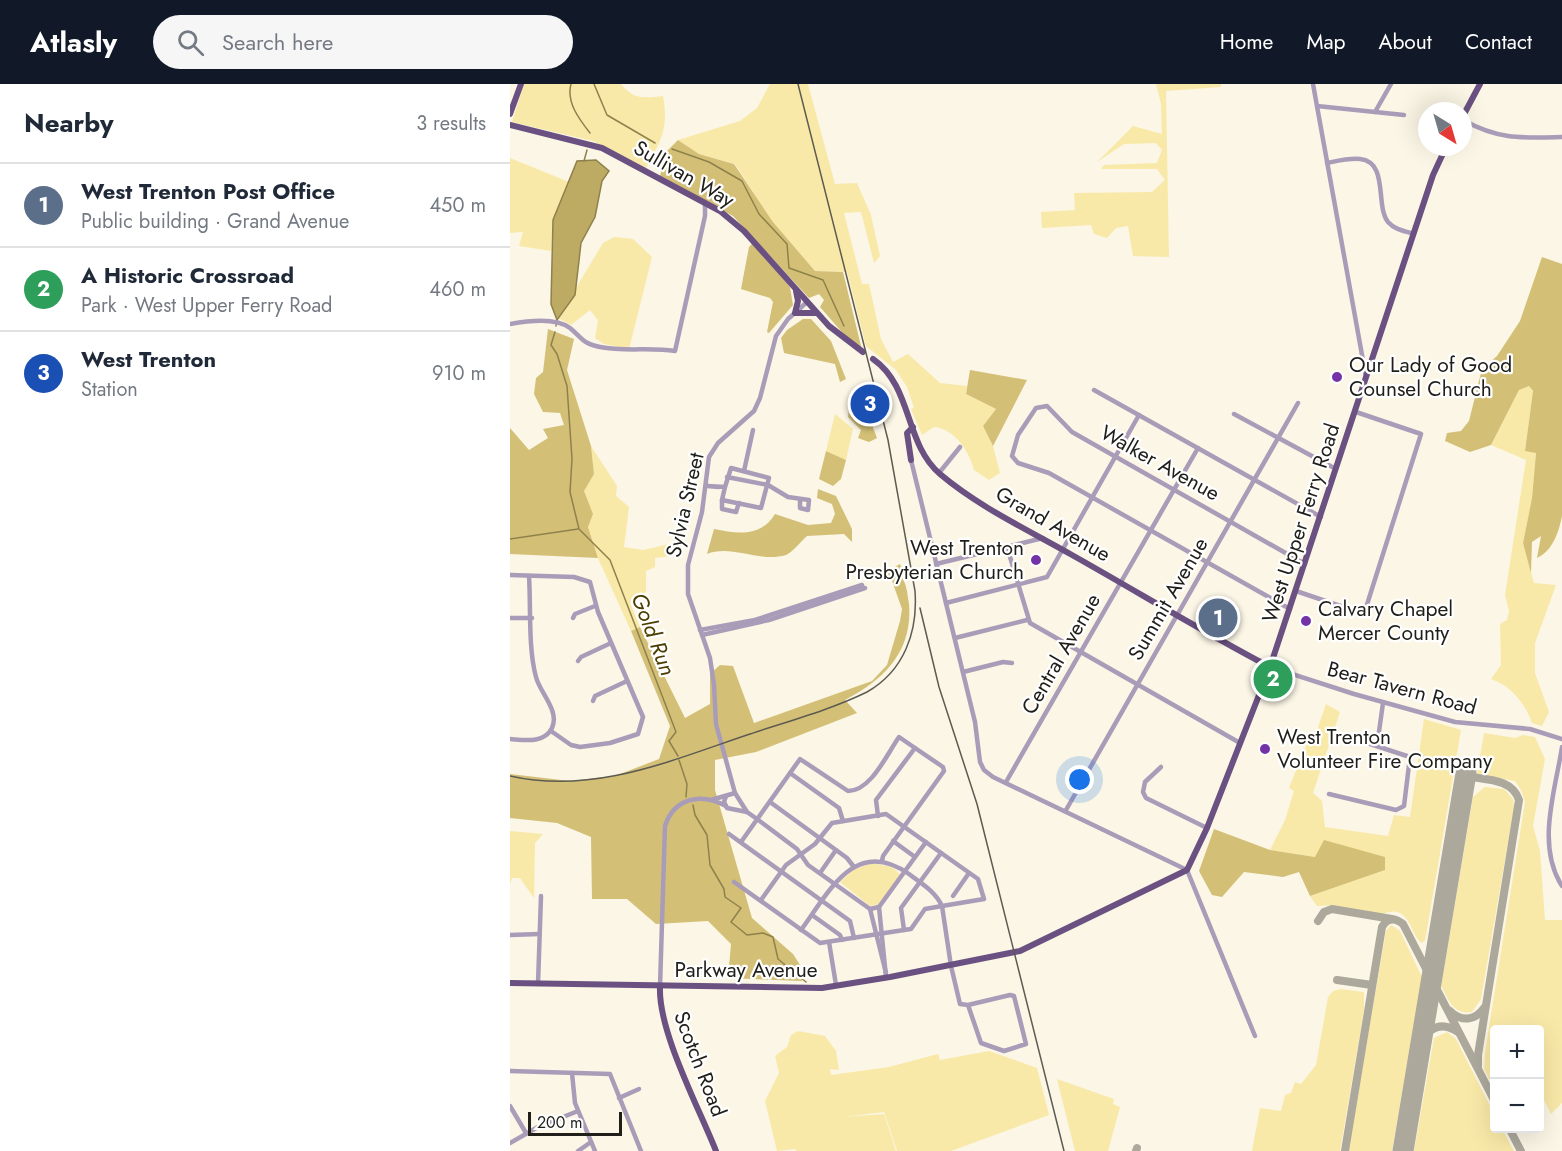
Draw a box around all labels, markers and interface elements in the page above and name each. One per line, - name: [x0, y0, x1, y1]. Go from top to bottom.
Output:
- search box: [153, 15, 573, 69]
- text: Atlasly: [30, 22, 117, 63]
- icon: search: [174, 26, 207, 59]
- text: Search here: [222, 26, 333, 58]
- text: Home: [1220, 27, 1273, 57]
- text: Map: [1306, 27, 1346, 57]
- text: About: [1379, 27, 1432, 57]
- text: Contact: [1465, 27, 1532, 57]
- north arrow: [1418, 102, 1472, 156]
- text: Nearby: [24, 104, 113, 142]
- text: 3 results: [416, 109, 486, 138]
- street label: Sullivan Way: [628, 133, 741, 215]
- text: West Trenton Post Office: [81, 175, 335, 207]
- text: 1: [38, 191, 49, 220]
- text: 450 m: [429, 191, 486, 220]
- text: Public building · Grand Avenue: [81, 207, 349, 236]
- text: A Historic Crossroad: [81, 259, 294, 291]
- text: 2: [37, 275, 50, 304]
- text: 460 m: [429, 275, 486, 304]
- text: Park · West Upper Ferry Road: [81, 291, 332, 320]
- text: West Trenton: [81, 343, 216, 375]
- place label: Our Lady of Good Counsel Church: [1349, 350, 1512, 404]
- text: 3: [37, 359, 50, 388]
- text: 910 m: [432, 359, 486, 388]
- marker: Our Lady of Good Counsel Church: [1330, 370, 1344, 384]
- text: Station: [81, 375, 138, 404]
- pin: 3: [850, 382, 890, 426]
- street label: Walker Avenue: [1095, 418, 1225, 508]
- street label: West Upper Ferry Road: [1255, 420, 1347, 626]
- street label: Sylvia Street: [658, 450, 712, 560]
- street label: Grand Avenue: [990, 479, 1116, 569]
- street label: Summit Avenue: [1121, 532, 1215, 666]
- place label: West Trenton Presbyterian Church: [846, 533, 1024, 587]
- marker: West Trenton Presbyterian Church: [1029, 553, 1043, 567]
- water label: Gold Run: [624, 588, 684, 680]
- street label: Central Avenue: [1014, 588, 1108, 720]
- place label: Calvary Chapel Mercer County: [1318, 594, 1453, 648]
- pin: 1: [1198, 596, 1238, 640]
- marker: Calvary Chapel Mercer County: [1299, 614, 1313, 628]
- street label: Bear Tavern Road: [1324, 654, 1480, 722]
- pin: 2: [1254, 656, 1293, 702]
- place label: West Trenton Volunteer Fire Company: [1277, 722, 1493, 776]
- marker: West Trenton Volunteer Fire Company: [1258, 742, 1272, 756]
- your location: [1065, 765, 1094, 794]
- street label: Parkway Avenue: [675, 955, 818, 985]
- street label: Scotch Road: [666, 1007, 734, 1121]
- map controls: [1490, 1025, 1544, 1133]
- button: +: [1490, 1025, 1544, 1079]
- button: −: [1490, 1079, 1544, 1133]
- scale bar: [528, 1109, 622, 1136]
- text: 200 m: [537, 1111, 583, 1134]

